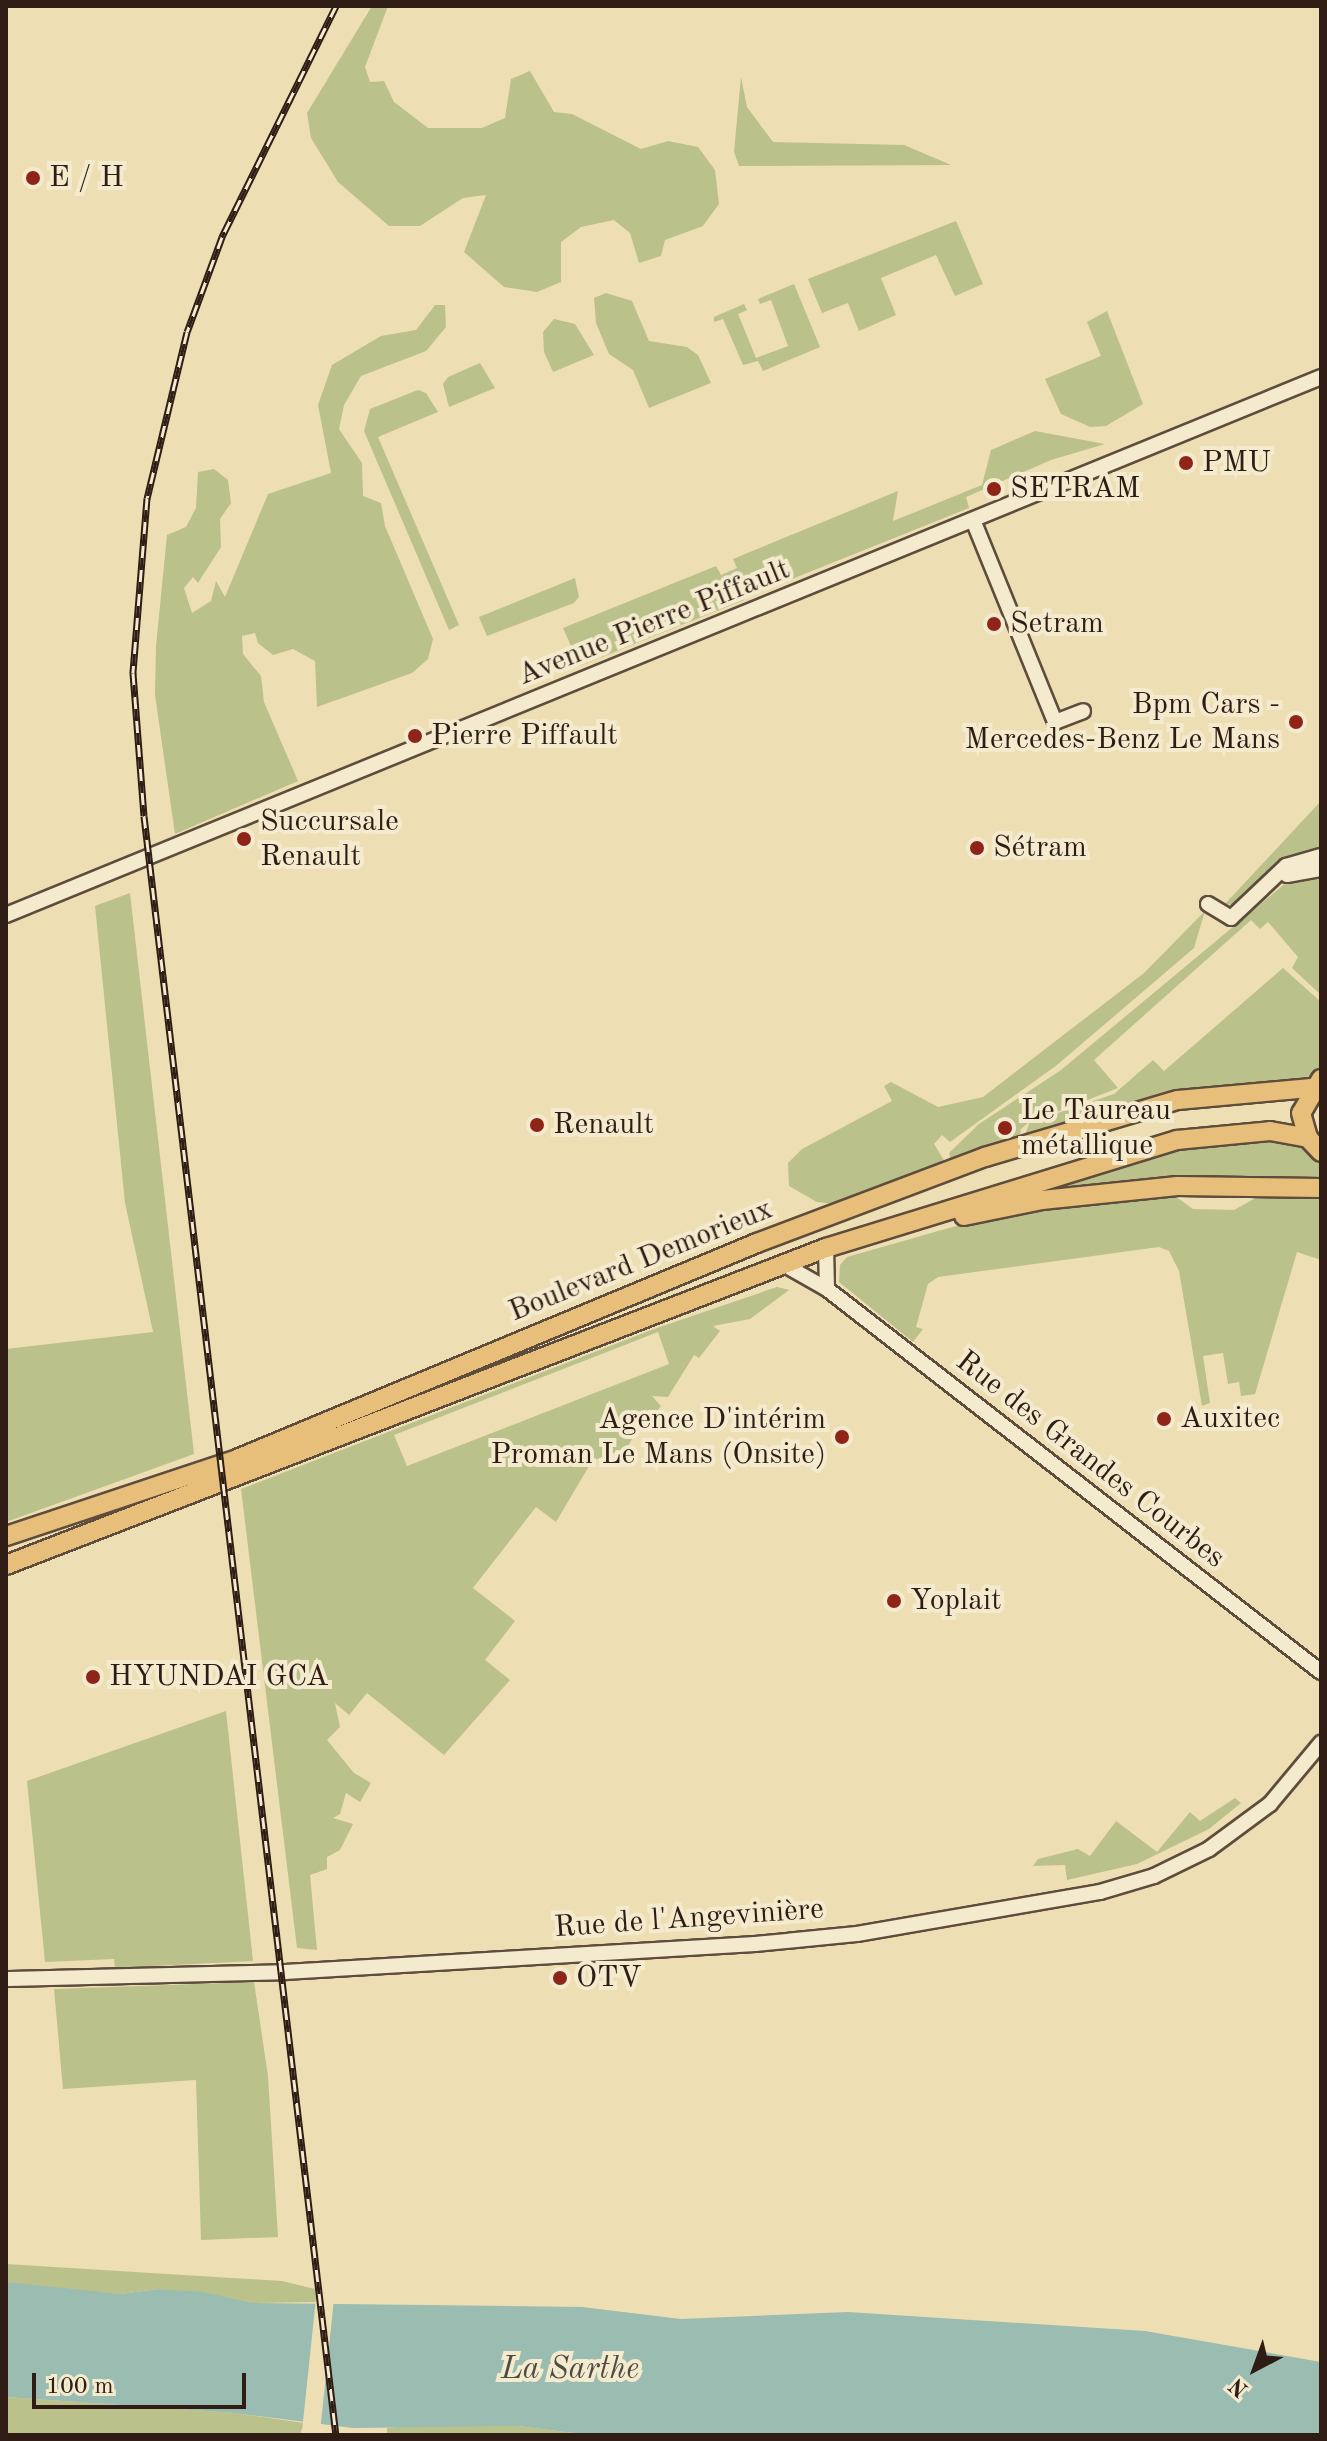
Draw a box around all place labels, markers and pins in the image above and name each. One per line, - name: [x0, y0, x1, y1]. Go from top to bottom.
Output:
- place label: E / H: [49, 160, 124, 196]
- marker: E / H: [24, 169, 42, 187]
- place label: PMU: [1202, 445, 1271, 481]
- marker: PMU: [1177, 454, 1195, 472]
- place label: SETRAM: [1010, 471, 1140, 507]
- marker: SETRAM: [985, 480, 1003, 498]
- place label: Setram: [1010, 606, 1104, 642]
- marker: Setram: [985, 615, 1003, 633]
- place label: Bpm Cars - Mercedes-Benz Le Mans: [965, 687, 1280, 758]
- marker: Bpm Cars - Mercedes-Benz Le Mans: [1287, 713, 1305, 731]
- place label: Pierre Piffault: [431, 718, 618, 754]
- marker: Pierre Piffault: [406, 727, 424, 745]
- place label: Succursale Renault: [260, 804, 399, 874]
- marker: Succursale Renault: [235, 830, 253, 848]
- place label: Sétram: [993, 830, 1087, 866]
- marker: Sétram: [968, 839, 986, 857]
- place label: Le Taureau métallique: [1021, 1093, 1171, 1164]
- place label: Renault: [553, 1107, 654, 1143]
- marker: Renault: [528, 1116, 546, 1134]
- marker: Le Taureau métallique: [996, 1119, 1014, 1137]
- place label: Auxitec: [1180, 1401, 1280, 1437]
- place label: Agence D'intérim Proman Le Mans (Onsite): [490, 1402, 826, 1472]
- marker: Auxitec: [1155, 1410, 1173, 1428]
- marker: Agence D'intérim Proman Le Mans (Onsite): [833, 1428, 851, 1446]
- place label: Yoplait: [910, 1583, 1002, 1619]
- marker: Yoplait: [885, 1592, 903, 1610]
- place label: HYUNDAI GCA: [109, 1659, 329, 1695]
- marker: HYUNDAI GCA: [84, 1668, 102, 1686]
- place label: OTV: [576, 1960, 642, 1996]
- marker: OTV: [551, 1969, 569, 1987]

